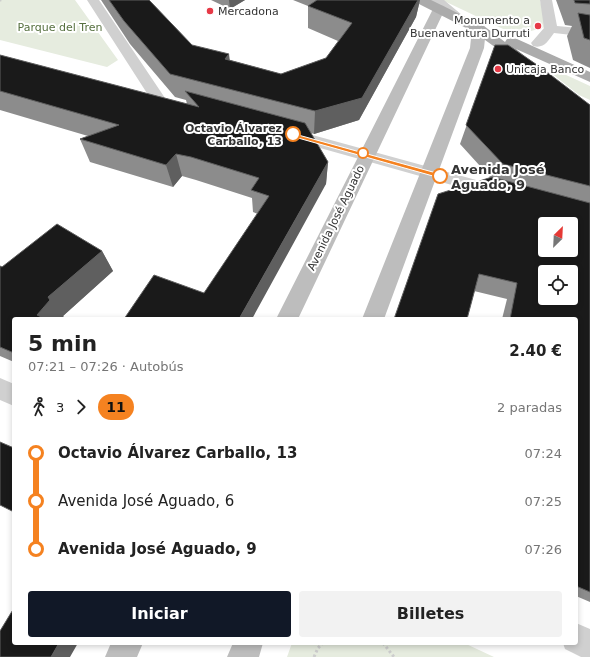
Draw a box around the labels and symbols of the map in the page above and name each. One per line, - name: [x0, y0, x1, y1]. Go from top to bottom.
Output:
- place label: Mercadona: [218, 5, 279, 18]
- marker: Mercadona: [205, 6, 215, 16]
- place label: Monumento a Buenaventura Durruti: [410, 14, 530, 40]
- park label: Parque del Tren: [18, 21, 102, 34]
- marker: Monumento a Buenaventura Durruti: [533, 21, 543, 31]
- place label: Unicaja Banco: [506, 63, 584, 76]
- marker: Unicaja Banco: [493, 64, 503, 74]
- place label: Octavio Álvarez Carballo, 13: [185, 122, 282, 148]
- marker: Octavio Álvarez Carballo, 13: [285, 126, 301, 142]
- unlabelled marker: [357, 147, 369, 159]
- place label: Avenida José Aguado, 9: [451, 162, 545, 192]
- street label: Avenida José Aguado: [305, 163, 367, 273]
- marker: Avenida José Aguado, 9: [432, 168, 448, 184]
- north arrow: [538, 217, 578, 257]

